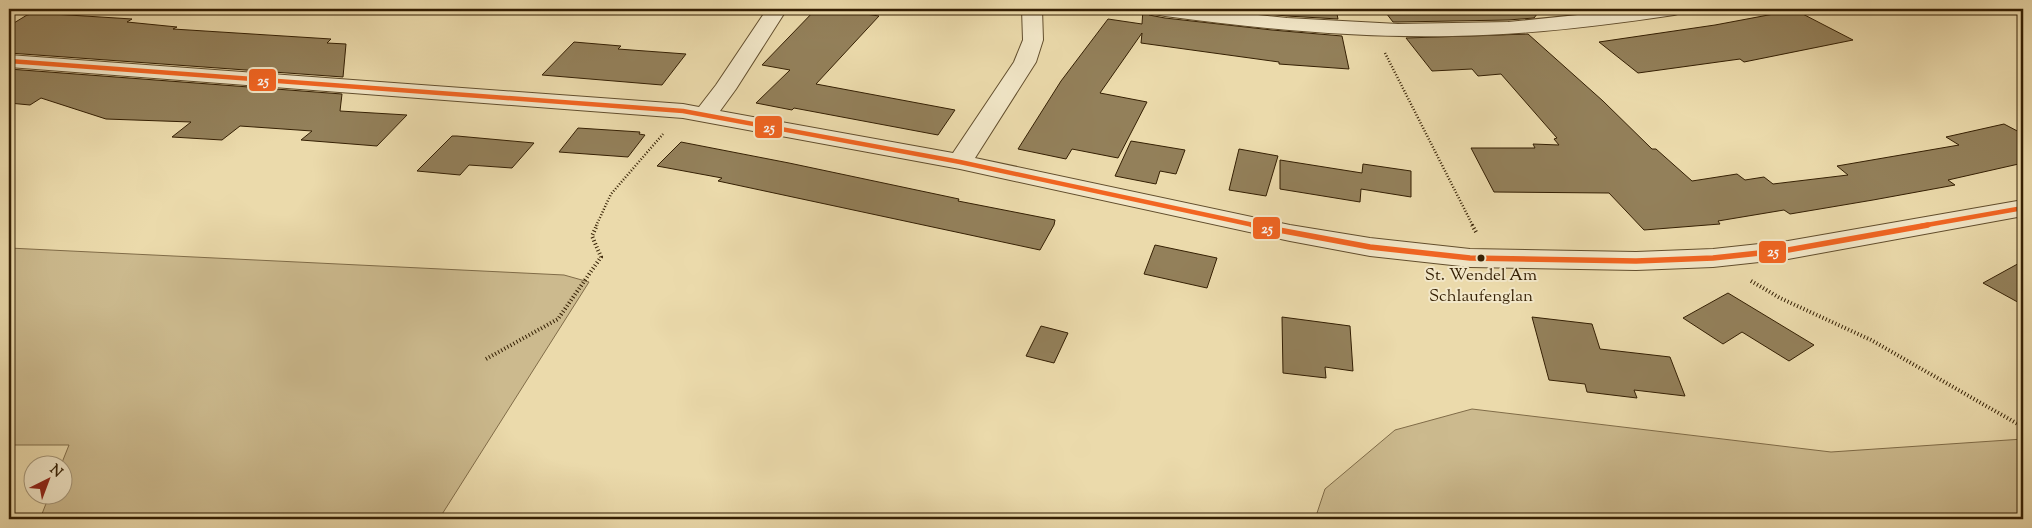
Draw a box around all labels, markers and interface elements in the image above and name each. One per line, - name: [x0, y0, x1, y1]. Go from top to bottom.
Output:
- line badge: 25: [248, 68, 277, 92]
- text: 25: [257, 72, 269, 92]
- line badge: 25: [754, 115, 783, 139]
- text: 25: [763, 119, 775, 139]
- line badge: 25: [1252, 216, 1281, 240]
- text: 25: [1261, 220, 1273, 240]
- line badge: 25: [1758, 240, 1787, 264]
- text: 25: [1767, 243, 1779, 263]
- marker: St. Wendel Am Schlaufenglan: [1476, 253, 1486, 263]
- place label: St. Wendel Am Schlaufenglan: [1425, 264, 1537, 309]
- north arrow: [22, 456, 72, 506]
- text: N: [45, 461, 66, 483]

